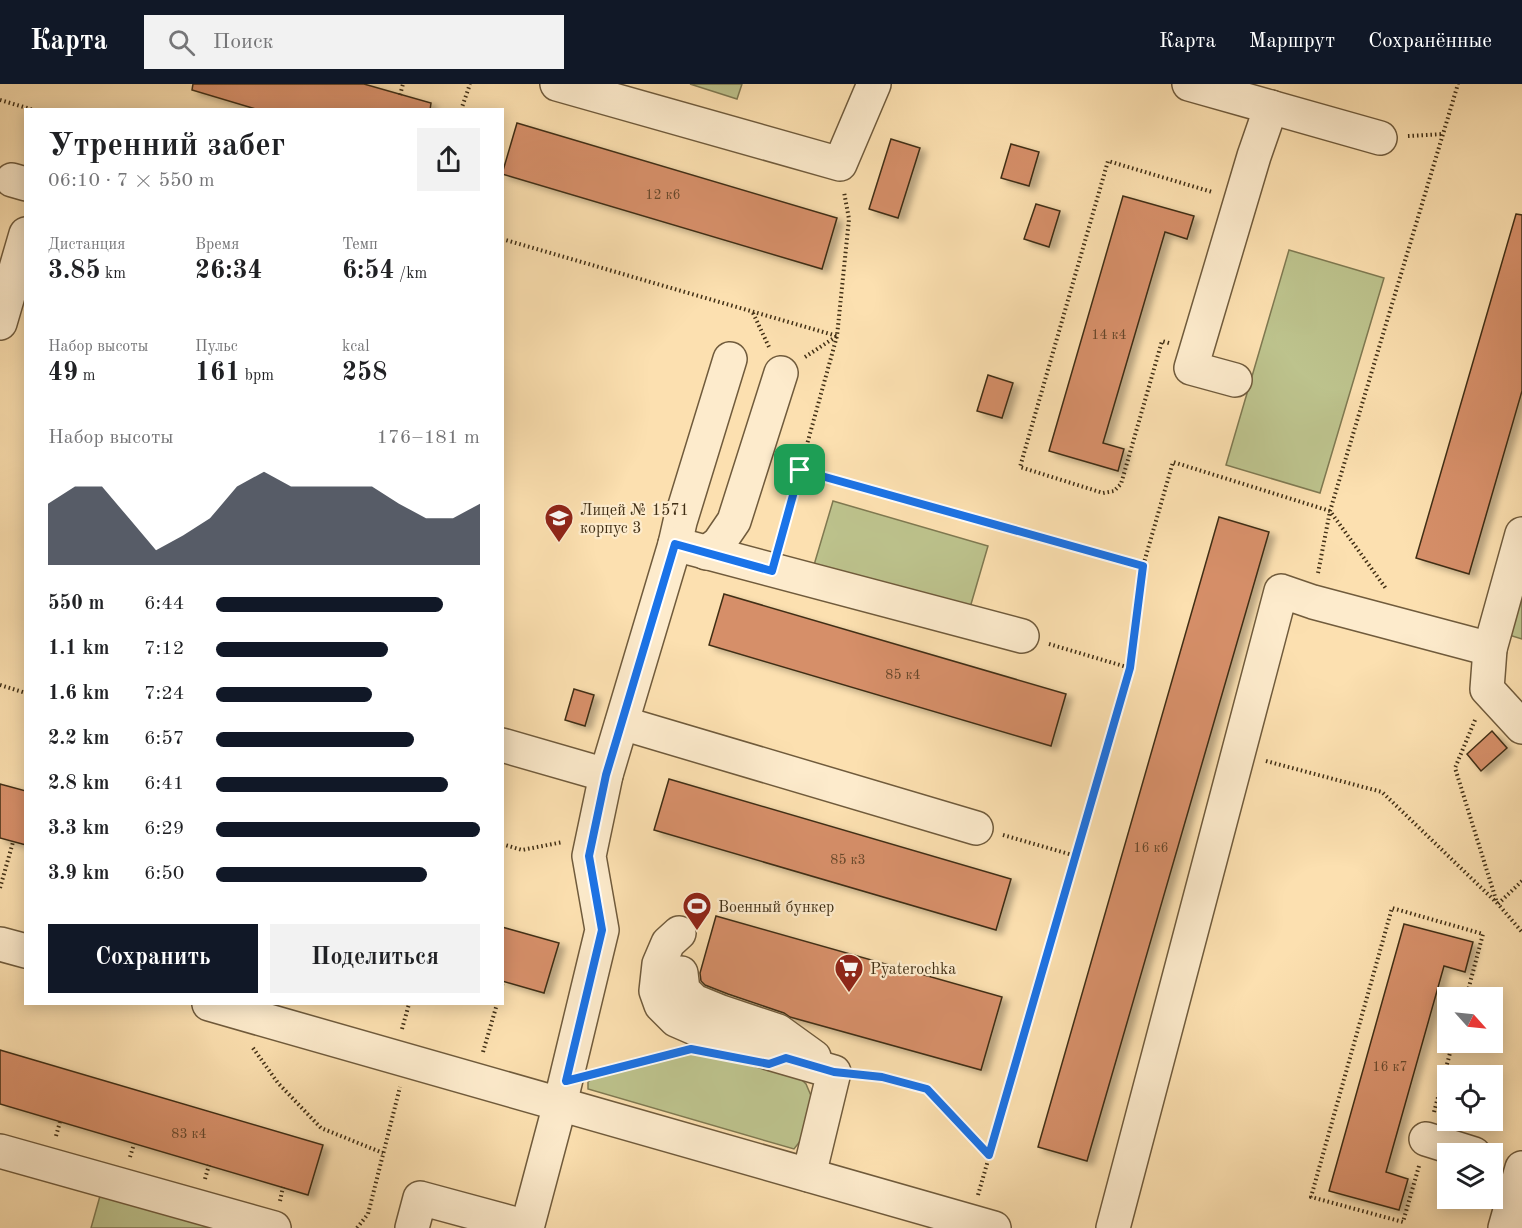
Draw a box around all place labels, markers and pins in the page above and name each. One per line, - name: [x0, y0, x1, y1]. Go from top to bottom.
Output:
- pin: [774, 444, 825, 495]
- school or university icon: Лицей № 1571 корпус 3: [543, 502, 575, 544]
- place label: Лицей № 1571 корпус 3: [580, 503, 689, 537]
- sports icon: Военный бункер: [681, 890, 713, 932]
- place label: Военный бункер: [718, 900, 834, 916]
- supermarket icon: Pyaterochka: [833, 952, 865, 994]
- place label: Pyaterochka: [870, 962, 956, 978]

